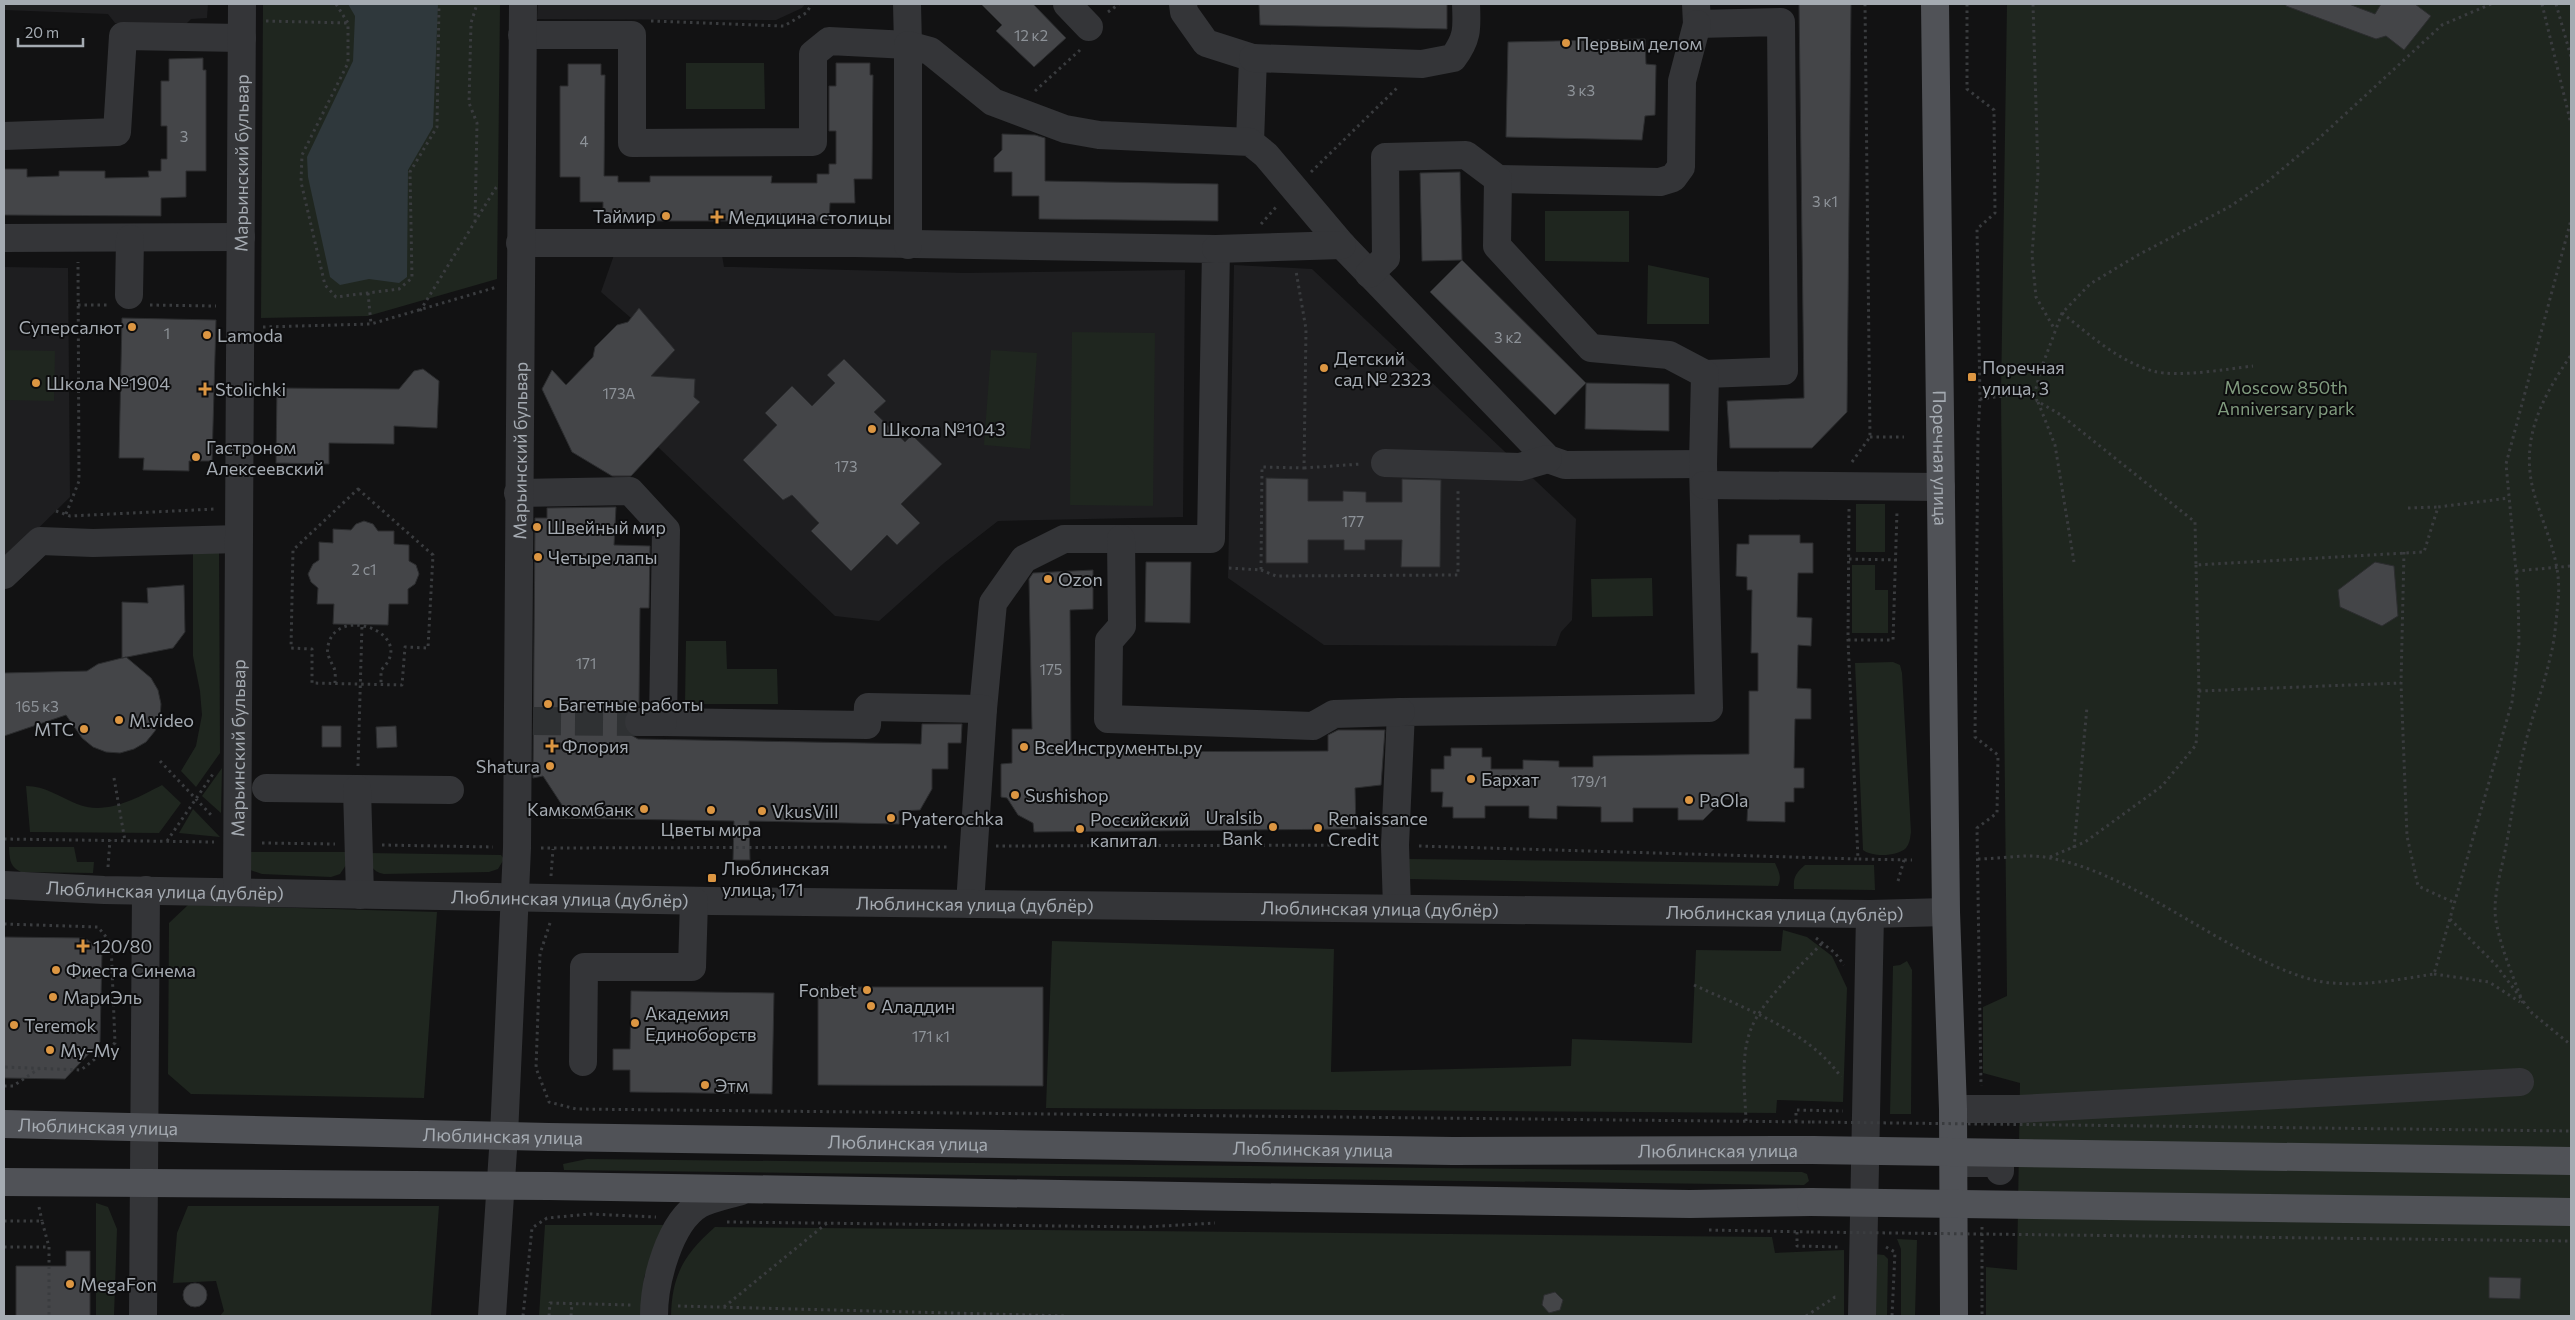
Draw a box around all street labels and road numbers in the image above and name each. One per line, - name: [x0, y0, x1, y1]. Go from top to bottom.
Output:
- street label: Марьинский бульвар: [230, 74, 253, 252]
- street label: Марьинский бульвар: [508, 362, 531, 540]
- street label: Поречная улица: [1929, 390, 1952, 526]
- street label: Марьинский бульвар: [226, 659, 249, 837]
- street label: Люблинская улица (дублёр): [45, 876, 284, 904]
- street label: Люблинская улица (дублёр): [451, 885, 689, 912]
- street label: Люблинская улица (дублёр): [856, 892, 1094, 916]
- street label: Люблинская улица (дублёр): [1261, 896, 1499, 921]
- street label: Люблинская улица (дублёр): [1666, 901, 1904, 925]
- street label: Люблинская улица: [18, 1113, 178, 1139]
- street label: Люблинская улица: [423, 1123, 583, 1149]
- street label: Люблинская улица: [828, 1130, 988, 1155]
- street label: Люблинская улица: [1233, 1137, 1393, 1161]
- street label: Люблинская улица: [1638, 1139, 1798, 1161]

